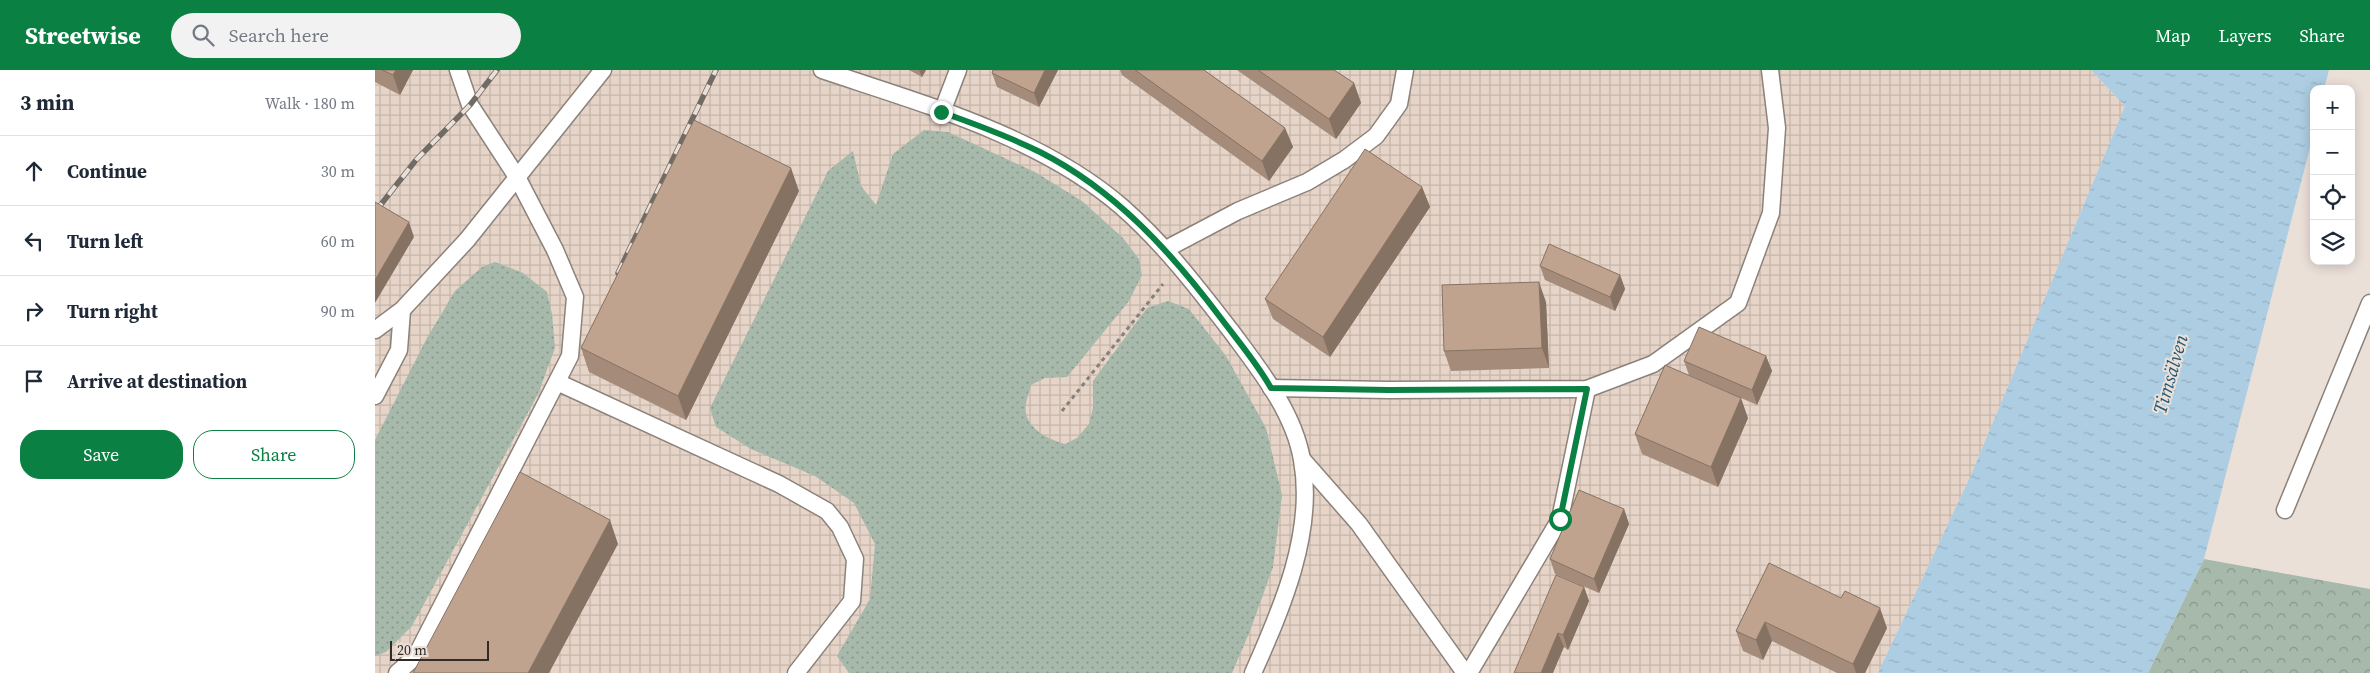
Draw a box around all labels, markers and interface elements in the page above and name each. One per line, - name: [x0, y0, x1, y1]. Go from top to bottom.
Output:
- search box: [171, 13, 521, 58]
- text: Streetwise: [25, 19, 141, 52]
- icon: search: [189, 21, 217, 49]
- text: Search here: [229, 22, 329, 48]
- text: Map: [2155, 23, 2190, 48]
- text: Layers: [2218, 23, 2271, 48]
- text: Share: [2299, 23, 2345, 48]
- map controls: [2310, 85, 2355, 265]
- button: +: [2310, 85, 2355, 130]
- text: 3 min: [20, 88, 75, 117]
- text: Walk · 180 m: [265, 92, 355, 114]
- route end: [930, 101, 953, 124]
- button: −: [2310, 130, 2355, 175]
- icon: ahead: [20, 157, 48, 185]
- text: Continue: [67, 158, 147, 184]
- text: 30 m: [321, 160, 355, 182]
- button: locate: [2310, 175, 2355, 220]
- button: layers: [2310, 220, 2355, 265]
- icon: left: [20, 227, 48, 255]
- text: Turn left: [67, 228, 143, 254]
- text: 60 m: [321, 230, 355, 252]
- icon: right: [20, 297, 48, 325]
- text: Turn right: [67, 298, 158, 324]
- text: 90 m: [321, 300, 355, 322]
- water label: Timsälven: [2146, 331, 2194, 417]
- icon: arrive: [20, 367, 48, 395]
- text: Arrive at destination: [67, 368, 247, 394]
- button: Save: [20, 430, 183, 479]
- button: Share: [193, 430, 355, 479]
- route start: [1549, 508, 1572, 531]
- scale bar: [390, 638, 489, 661]
- text: 20 m: [397, 640, 427, 660]

